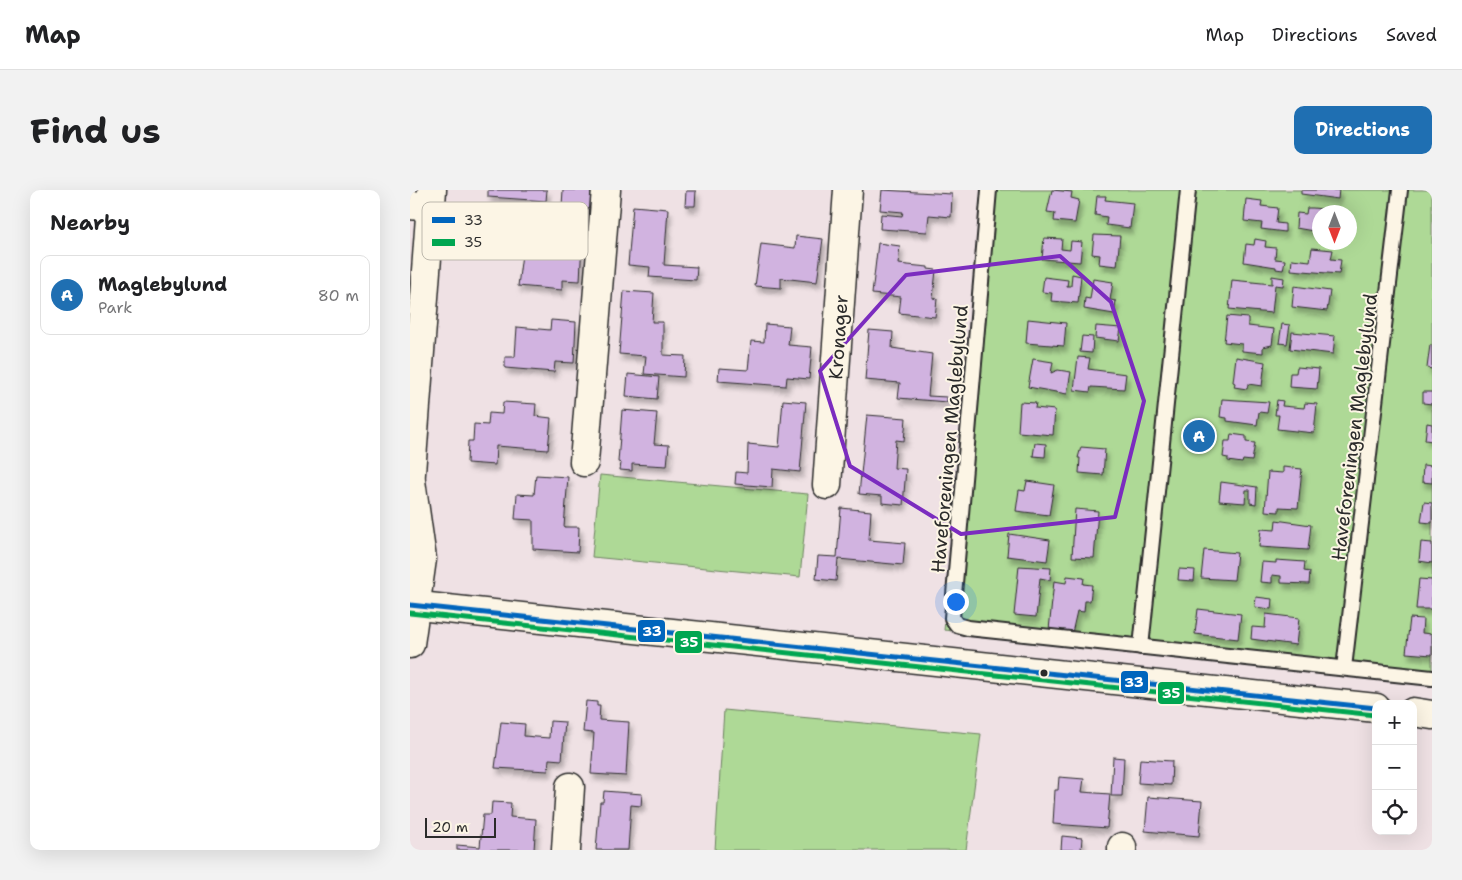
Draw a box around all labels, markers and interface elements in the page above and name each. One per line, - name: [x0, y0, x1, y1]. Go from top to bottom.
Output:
- text: Map: [25, 19, 81, 51]
- text: Map: [1206, 23, 1244, 47]
- text: Directions: [1272, 23, 1358, 47]
- text: Saved: [1386, 23, 1437, 47]
- button: Directions: [1294, 106, 1432, 154]
- text: Find us: [30, 107, 161, 154]
- legend: [422, 202, 588, 260]
- north arrow: [1312, 205, 1357, 250]
- text: Nearby: [50, 209, 130, 237]
- text: 33: [464, 211, 483, 229]
- text: 35: [464, 233, 482, 251]
- text: Maglebylund: [98, 272, 227, 297]
- text: A: [61, 285, 73, 306]
- text: 80 m: [318, 285, 359, 306]
- street label: Haveforeningen Maglebylund: [1326, 292, 1383, 562]
- street label: Kronager: [823, 294, 854, 380]
- text: Park: [98, 297, 132, 318]
- street label: Haveforeningen Maglebylund: [925, 304, 974, 574]
- pin: A: [1183, 417, 1215, 455]
- your location: [943, 589, 969, 615]
- line badge: 33: [637, 619, 666, 643]
- text: 33: [642, 622, 662, 640]
- line badge: 35: [674, 630, 703, 654]
- text: 35: [680, 633, 698, 651]
- unlabelled marker: [1039, 668, 1049, 678]
- line badge: 33: [1120, 670, 1149, 694]
- text: 33: [1124, 673, 1144, 691]
- line badge: 35: [1157, 681, 1185, 705]
- text: 35: [1162, 684, 1180, 702]
- map controls: [1372, 700, 1417, 835]
- button: +: [1372, 700, 1417, 745]
- button: −: [1372, 745, 1417, 790]
- button: locate: [1372, 790, 1417, 835]
- scale bar: [425, 815, 496, 838]
- text: 20 m: [432, 818, 468, 836]

